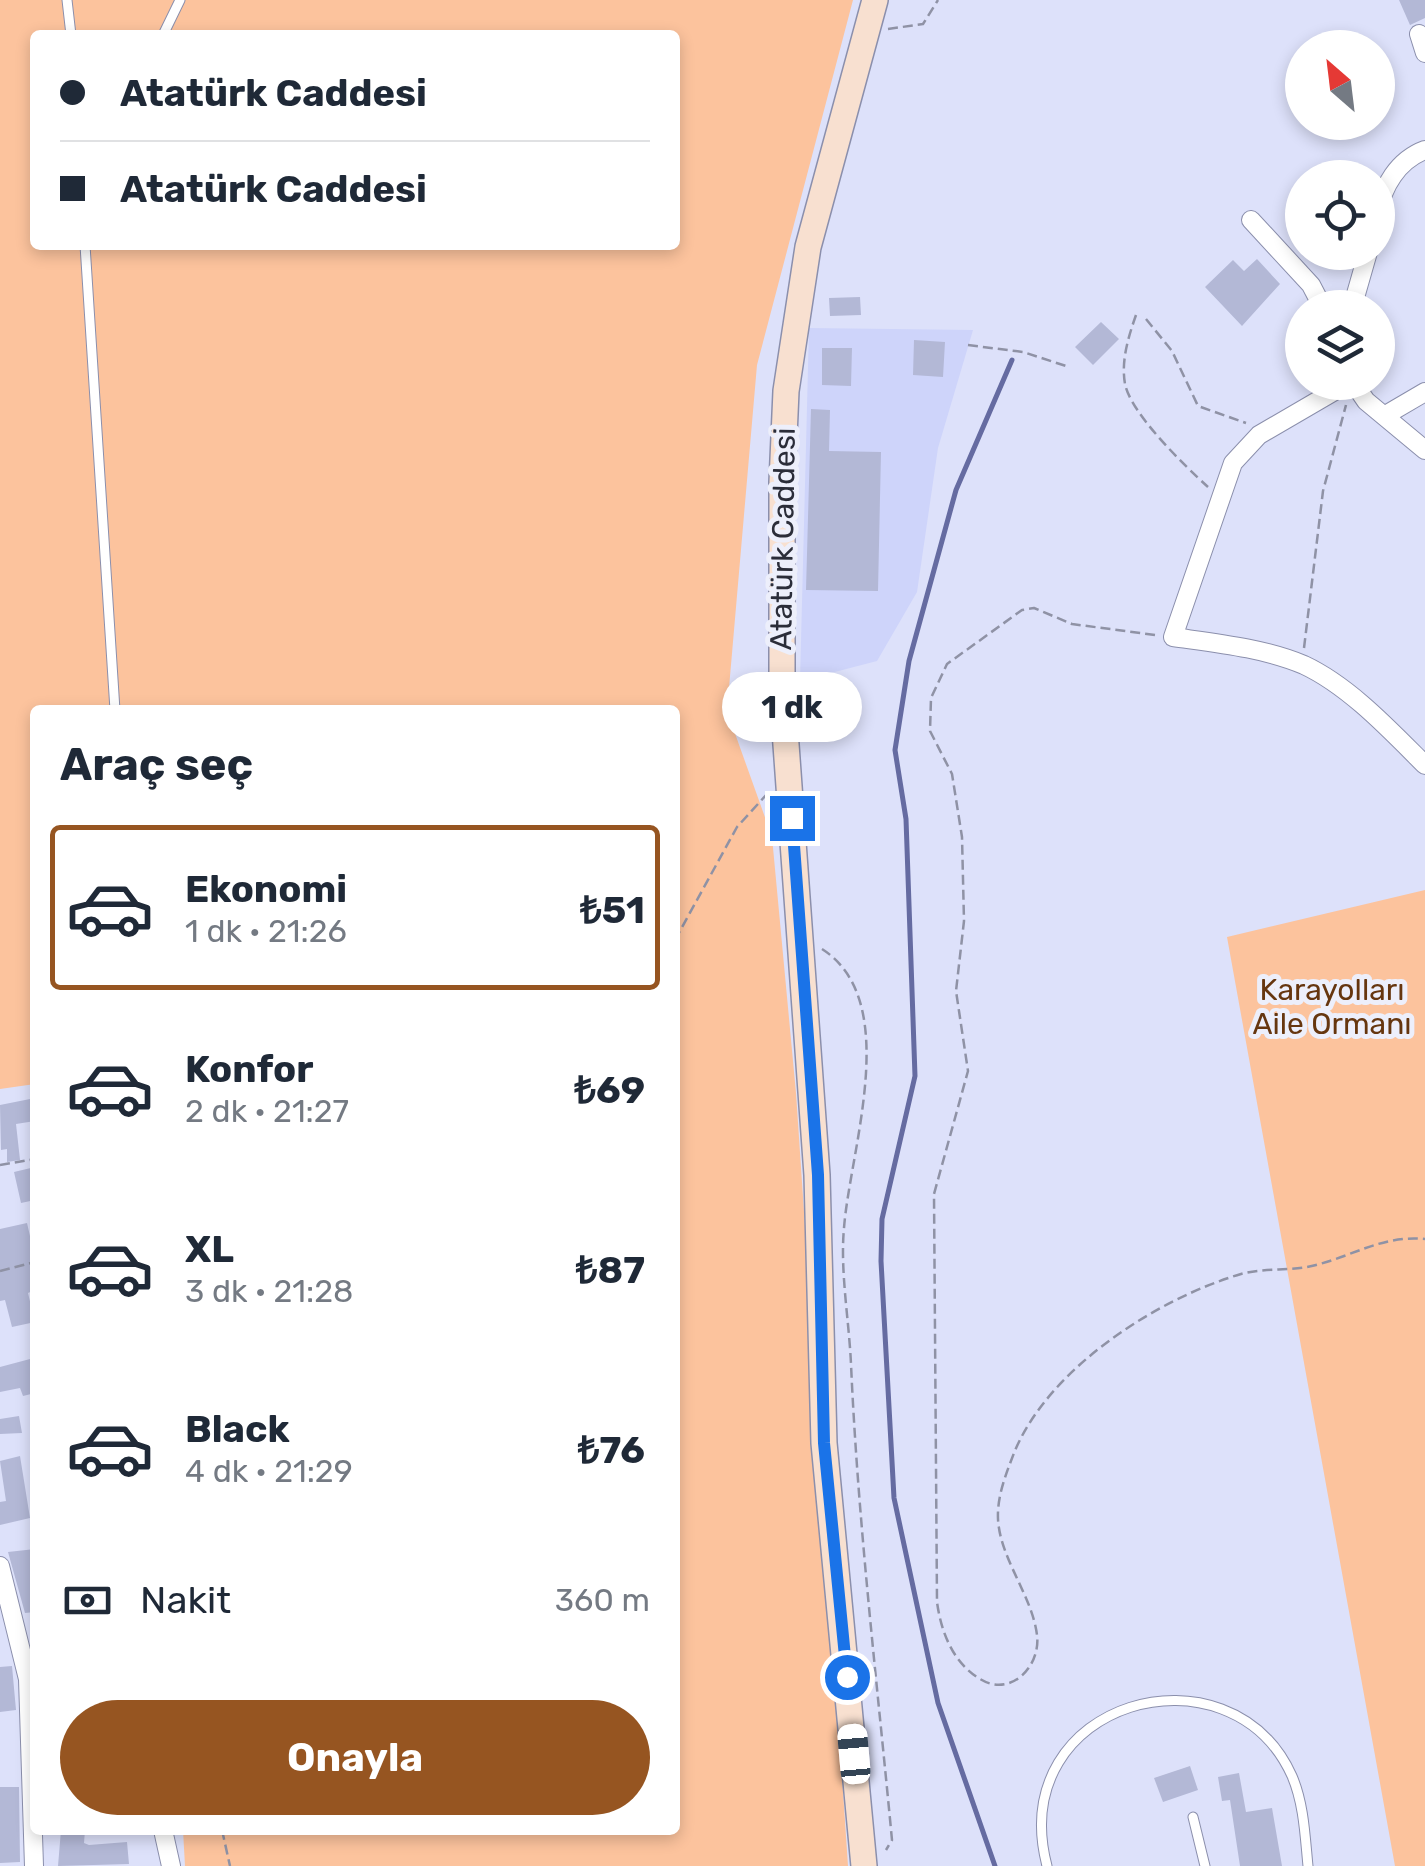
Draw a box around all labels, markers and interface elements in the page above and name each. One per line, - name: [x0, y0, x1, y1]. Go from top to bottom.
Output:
- north arrow: [1285, 30, 1395, 140]
- map controls: [1285, 30, 1395, 400]
- text: Atatürk Caddesi: [120, 70, 427, 116]
- button: locate: [1285, 160, 1395, 270]
- text: Atatürk Caddesi: [120, 166, 427, 212]
- button: layers: [1285, 290, 1395, 400]
- street label: Atatürk Caddesi: [763, 427, 803, 651]
- callout: 1 dk: [722, 673, 862, 743]
- text: 1 dk: [761, 688, 823, 726]
- text: Araç seç: [60, 738, 253, 791]
- route end: [770, 796, 815, 841]
- icon: car: [65, 863, 155, 953]
- text: Ekonomi: [185, 866, 347, 912]
- text: ₺51: [580, 887, 645, 933]
- text: 1 dk · 21:26: [185, 912, 347, 950]
- park label: Karayolları Aile Ormanı: [1252, 972, 1412, 1042]
- icon: car: [65, 1043, 155, 1133]
- text: Konfor: [185, 1046, 314, 1092]
- text: ₺69: [574, 1067, 645, 1113]
- text: 2 dk · 21:27: [185, 1092, 349, 1130]
- icon: car: [65, 1223, 155, 1313]
- text: XL: [185, 1226, 234, 1272]
- text: ₺87: [576, 1247, 645, 1293]
- text: 3 dk · 21:28: [185, 1272, 353, 1310]
- icon: car: [65, 1403, 155, 1493]
- text: Black: [185, 1406, 290, 1452]
- text: ₺76: [578, 1427, 645, 1473]
- text: 4 dk · 21:29: [185, 1452, 353, 1490]
- icon: cash: [60, 1573, 115, 1628]
- text: Nakit: [140, 1577, 231, 1623]
- text: 360 m: [555, 1581, 650, 1619]
- route start: [825, 1655, 870, 1700]
- button: Onayla: [60, 1700, 650, 1815]
- car: [836, 1723, 872, 1785]

